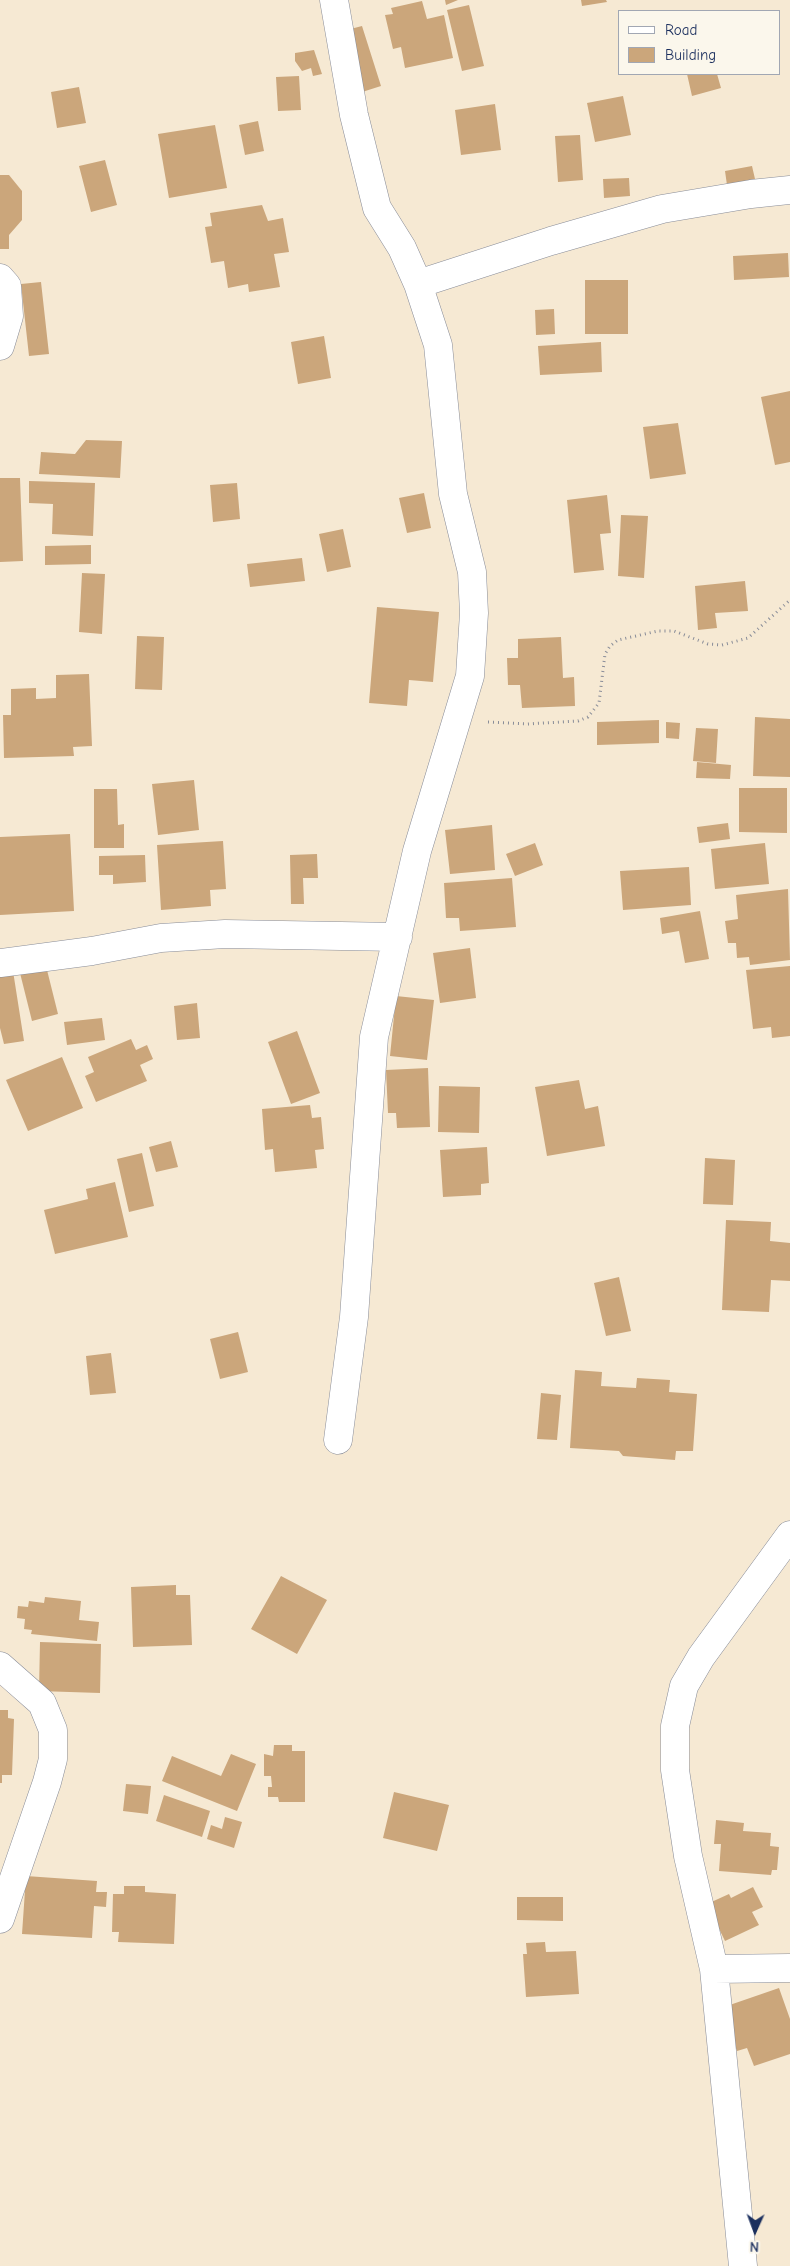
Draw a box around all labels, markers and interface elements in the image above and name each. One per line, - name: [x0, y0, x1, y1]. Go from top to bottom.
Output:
- legend: [618, 10, 780, 75]
- text: Road: [665, 21, 697, 39]
- text: Building: [665, 46, 716, 64]
- north arrow: [730, 2206, 780, 2256]
- text: N: [750, 2238, 759, 2255]

